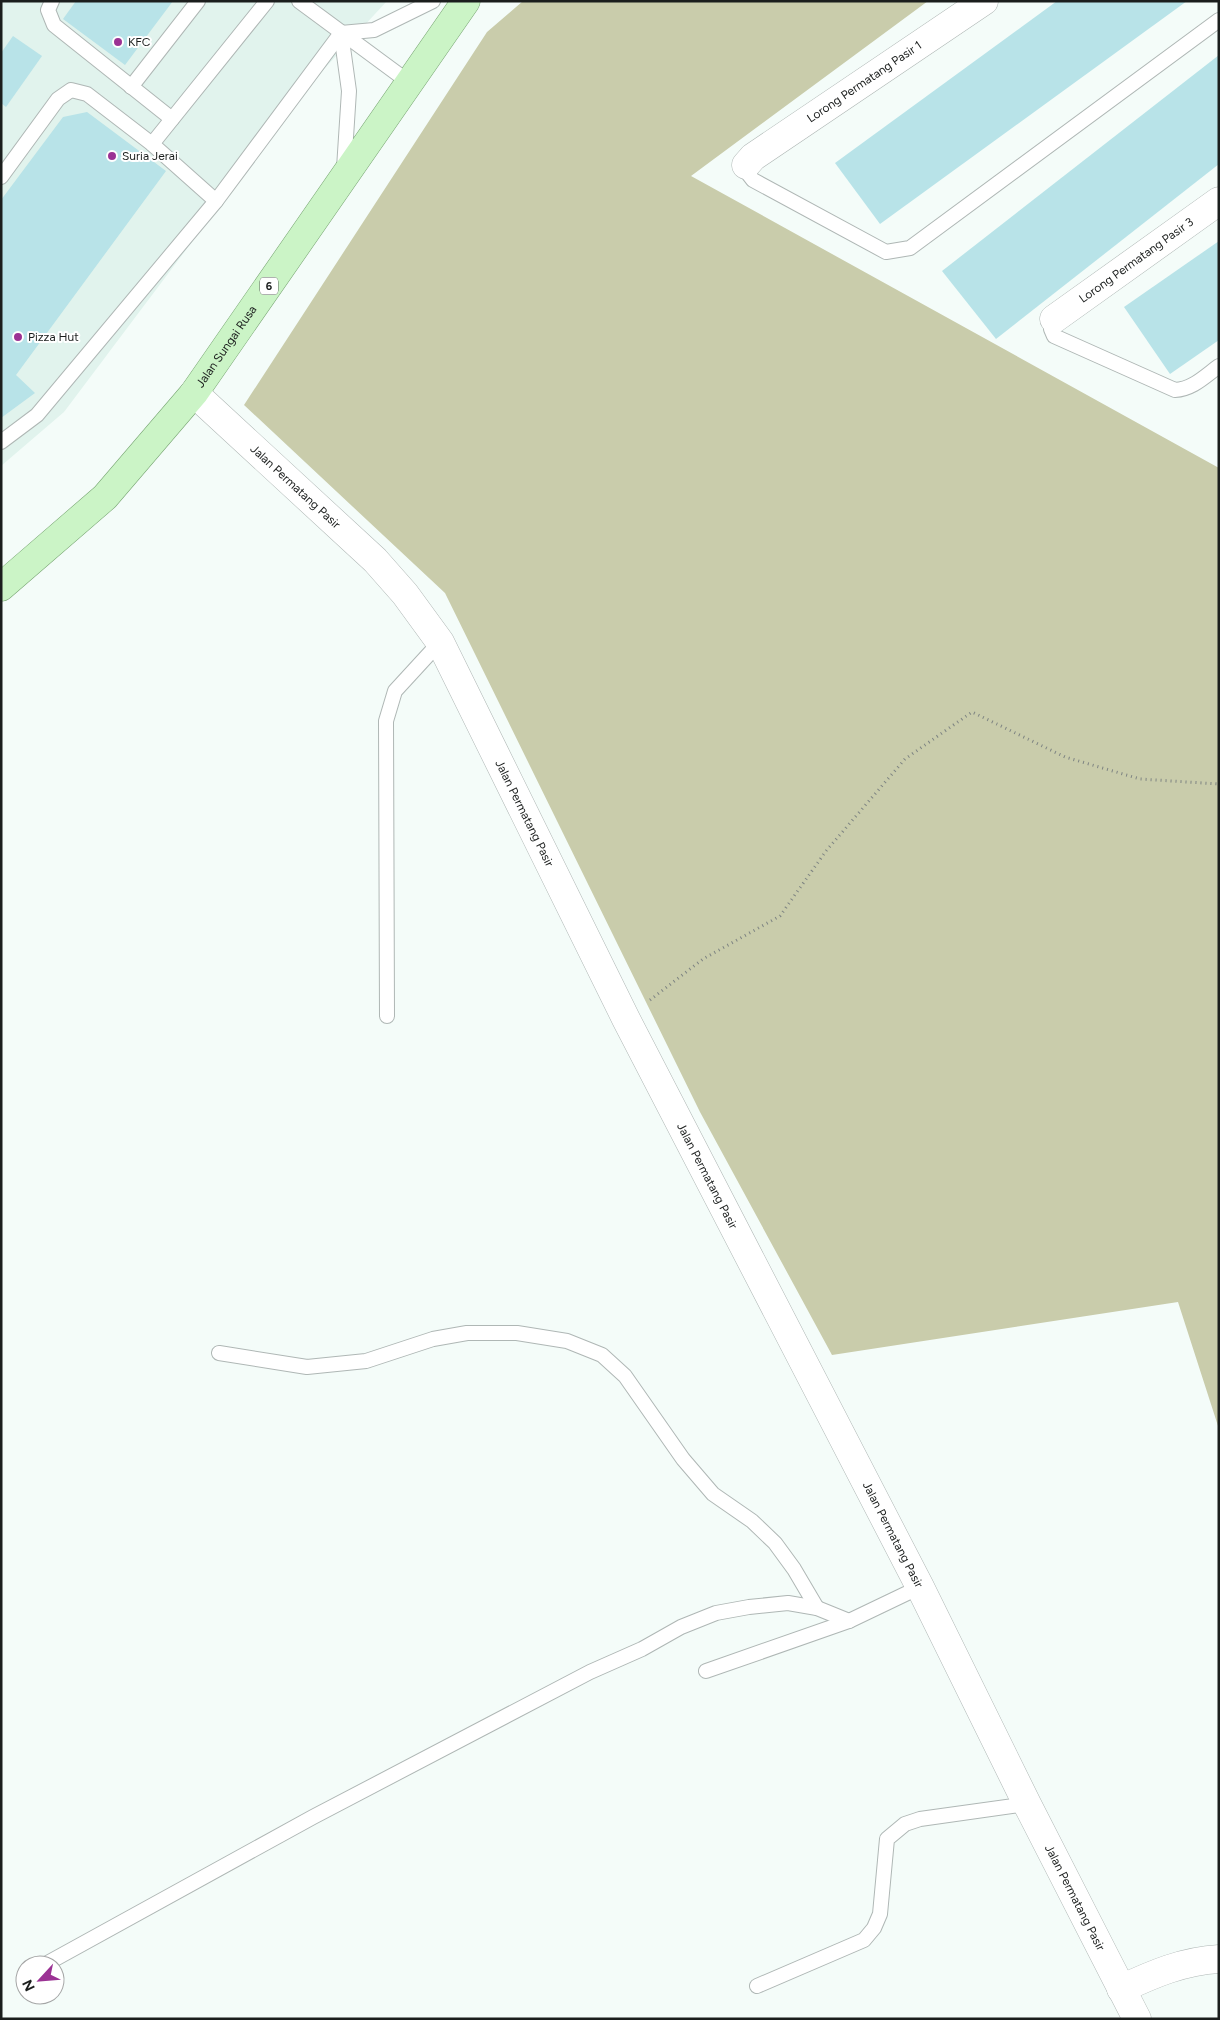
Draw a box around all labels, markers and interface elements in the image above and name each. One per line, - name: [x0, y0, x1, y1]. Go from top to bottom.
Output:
- place label: KFC: [128, 35, 151, 49]
- marker: KFC: [112, 36, 124, 48]
- street label: Lorong Permatang Pasir 1: [804, 38, 924, 126]
- place label: Suria Jerai: [122, 149, 178, 163]
- marker: Suria Jerai: [106, 150, 118, 162]
- street label: Lorong Permatang Pasir 3: [1076, 215, 1196, 306]
- road number: 6: [260, 278, 278, 294]
- street label: Jalan Sungai Rusa: [193, 303, 259, 390]
- place label: Pizza Hut: [28, 330, 79, 344]
- marker: Pizza Hut: [12, 331, 24, 343]
- street label: Jalan Permatang Pasir: [248, 442, 343, 531]
- street label: Jalan Permatang Pasir: [492, 758, 557, 869]
- street label: Jalan Permatang Pasir: [674, 1121, 740, 1231]
- street label: Jalan Permatang Pasir: [860, 1479, 926, 1590]
- street label: Jalan Permatang Pasir: [1042, 1842, 1108, 1953]
- north arrow: [15, 1955, 65, 2005]
- text: N: [19, 1977, 39, 1994]

